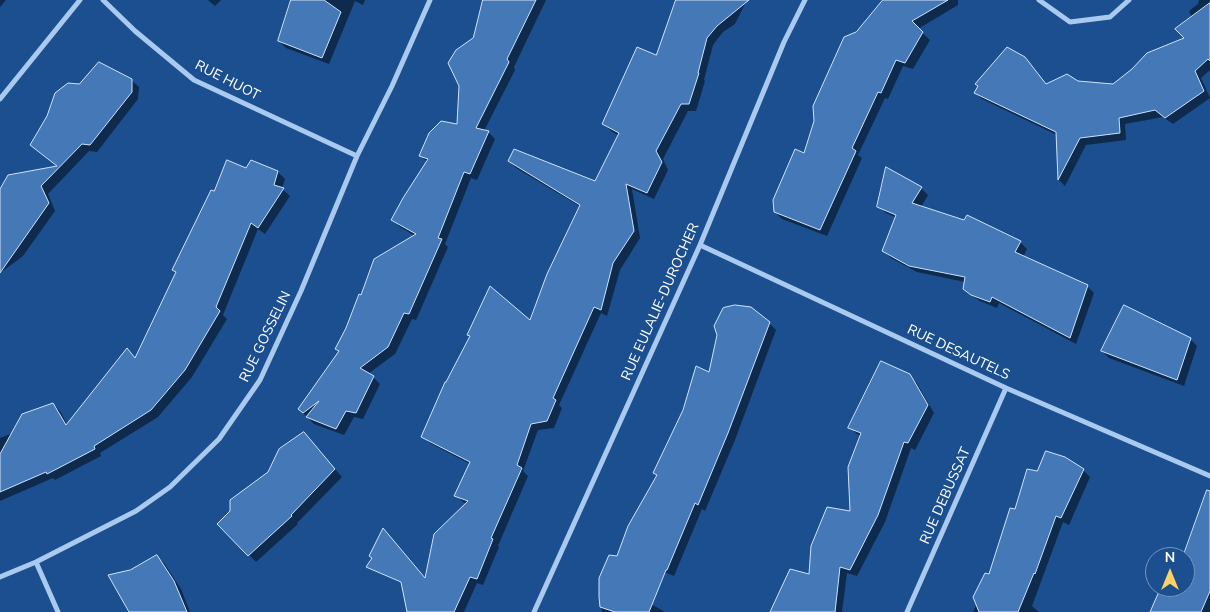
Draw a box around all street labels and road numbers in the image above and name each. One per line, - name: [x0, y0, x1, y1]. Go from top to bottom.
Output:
- street label: RUE HUOT: [192, 57, 262, 105]
- street label: RUE EULALIE-DUROCHER: [619, 221, 703, 383]
- street label: RUE GOSSELIN: [237, 289, 295, 385]
- street label: RUE DESAUTELS: [904, 322, 1012, 384]
- street label: RUE DEBUSSAT: [917, 445, 975, 547]

